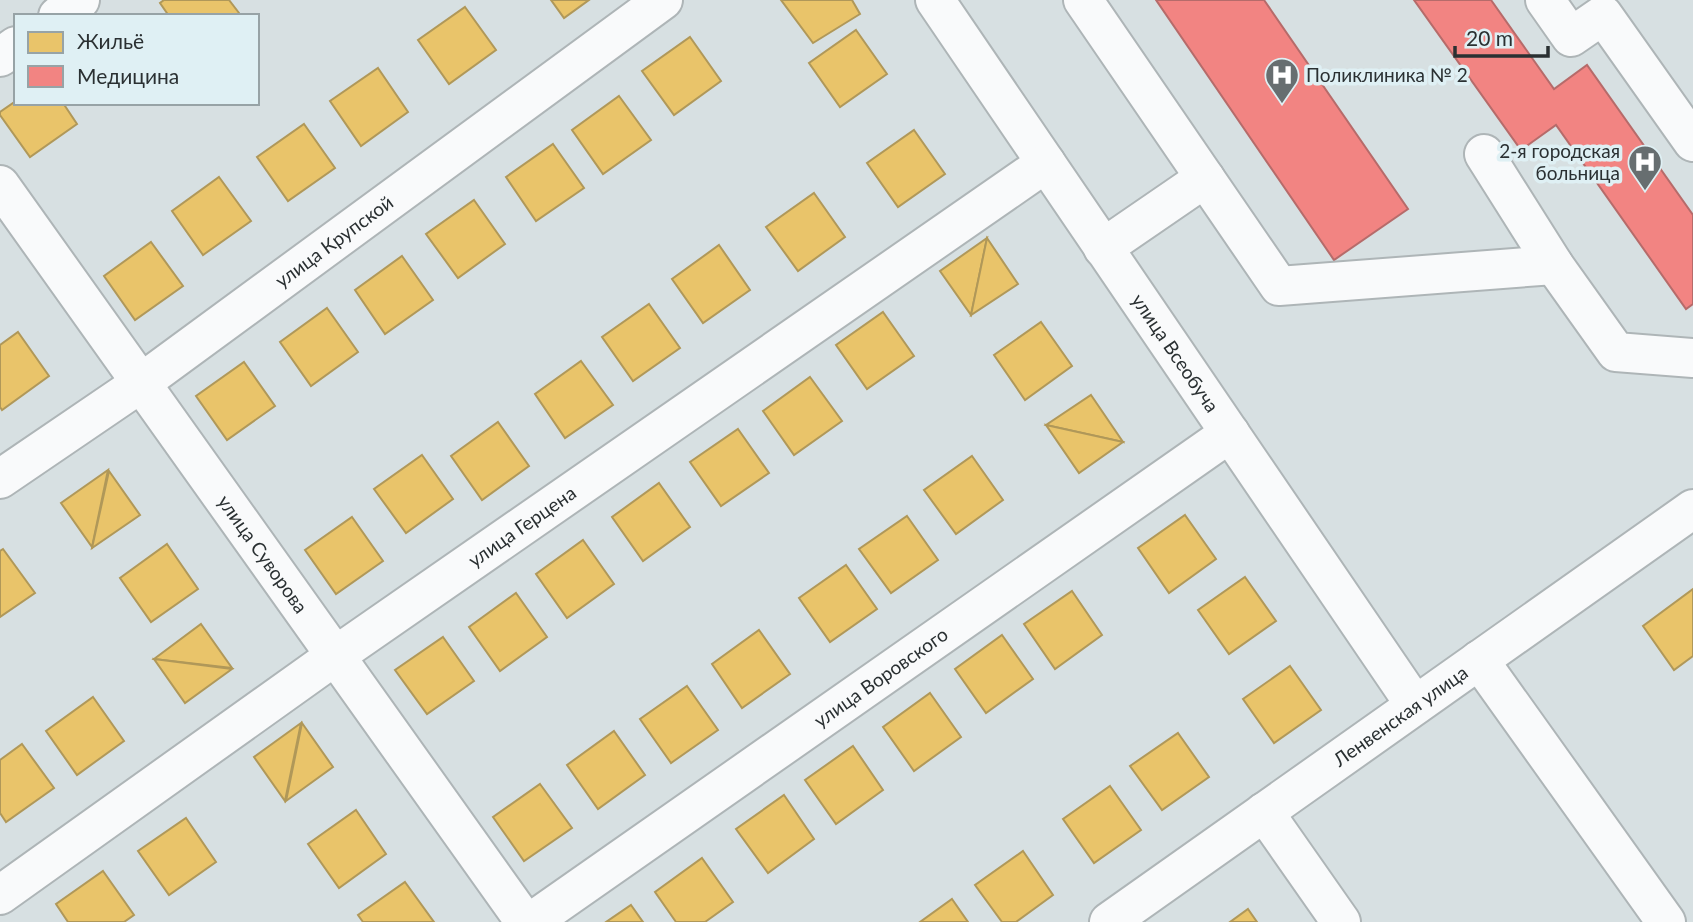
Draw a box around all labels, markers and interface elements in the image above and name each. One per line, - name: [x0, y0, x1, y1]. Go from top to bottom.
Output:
- legend: [14, 14, 259, 105]
- scale bar: [1455, 14, 1548, 58]
- text: 20 m: [1466, 25, 1513, 50]
- text: Жильё: [77, 28, 144, 53]
- hospital icon: Поликлиника № 2: [1263, 56, 1301, 105]
- text: Медицина: [77, 63, 179, 88]
- place label: Поликлиника № 2: [1306, 63, 1468, 86]
- place label: 2-я городская больница: [1499, 139, 1620, 184]
- hospital icon: 2-я городская больница: [1626, 143, 1664, 192]
- street label: улица Крупской: [270, 190, 397, 292]
- street label: улица Всеобуча: [1127, 289, 1224, 416]
- street label: улица Герцена: [463, 481, 580, 571]
- street label: улица Суворова: [213, 490, 313, 617]
- street label: улица Воровского: [809, 622, 952, 732]
- street label: Ленвенская улица: [1328, 660, 1472, 771]

